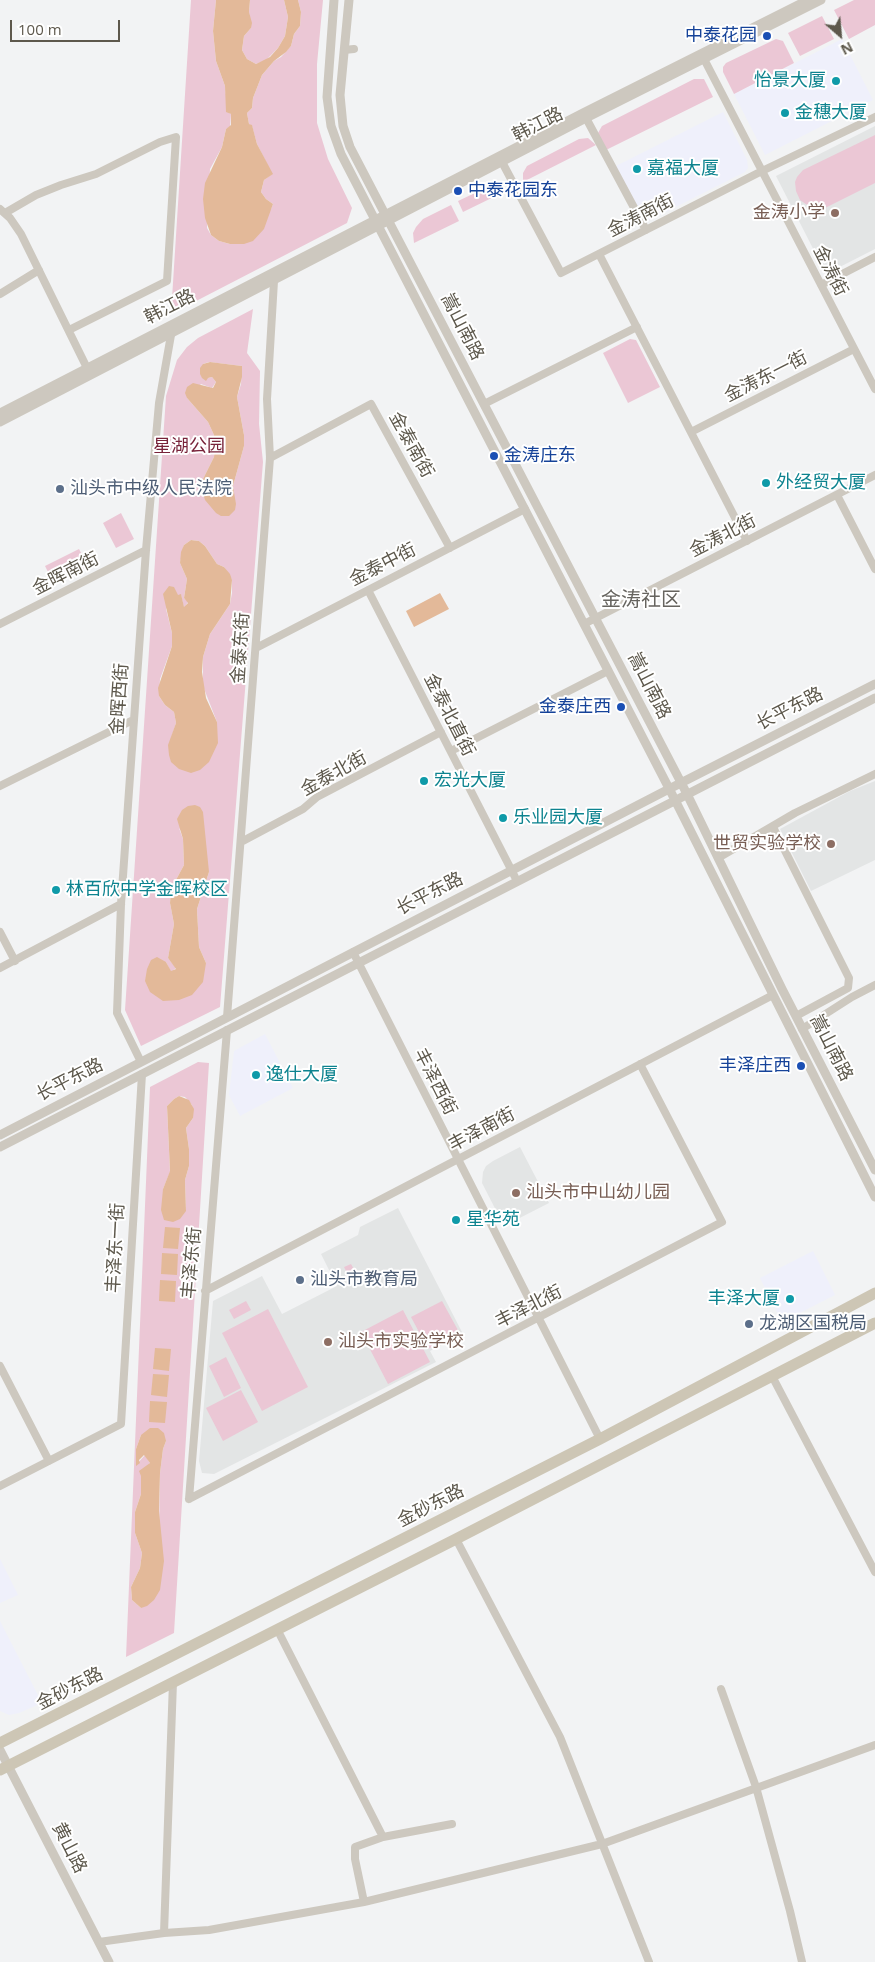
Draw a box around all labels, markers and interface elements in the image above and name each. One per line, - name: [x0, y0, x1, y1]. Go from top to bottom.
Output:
- scale bar: [12, 10, 122, 42]
- north arrow: [815, 10, 865, 60]
- text: 100 m: [18, 19, 62, 39]
- place label: 中泰花园: [685, 25, 757, 47]
- marker: 中泰花园: [761, 30, 773, 42]
- text: N: [838, 38, 856, 60]
- place label: 怡景大厦: [754, 70, 826, 92]
- marker: 怡景大厦: [830, 75, 842, 87]
- place label: 金穗大厦: [795, 102, 867, 124]
- street label: 韩江路: [509, 103, 567, 147]
- marker: 金穗大厦: [779, 107, 791, 119]
- place label: 嘉福大厦: [647, 158, 719, 180]
- marker: 嘉福大厦: [631, 163, 643, 175]
- place label: 中泰花园东: [468, 180, 558, 202]
- marker: 中泰花园东: [452, 185, 464, 197]
- street label: 金涛南街: [604, 190, 678, 242]
- place label: 金涛小学: [753, 202, 825, 224]
- marker: 金涛小学: [829, 207, 841, 219]
- street label: 金涛街: [808, 242, 852, 300]
- street label: 韩江路: [141, 285, 199, 329]
- street label: 嵩山南路: [436, 290, 488, 364]
- street label: 金涛东一街: [721, 347, 811, 407]
- street label: 金泰南街: [384, 408, 438, 482]
- park label: 星湖公园: [153, 436, 225, 458]
- place label: 金涛庄东: [504, 445, 576, 467]
- marker: 金涛庄东: [488, 450, 500, 462]
- place label: 外经贸大厦: [776, 472, 866, 494]
- marker: 外经贸大厦: [760, 477, 772, 489]
- place label: 汕头市中级人民法院: [70, 478, 232, 500]
- marker: 汕头市中级人民法院: [54, 483, 66, 495]
- street label: 金涛北街: [686, 510, 760, 562]
- street label: 金泰中街: [346, 539, 420, 591]
- street label: 金晖南街: [29, 548, 103, 600]
- district label: 金涛社区: [601, 588, 681, 612]
- street label: 金泰东街: [228, 611, 254, 685]
- street label: 嵩山南路: [623, 649, 675, 723]
- street label: 金晖西街: [107, 662, 133, 736]
- street label: 金泰北直街: [419, 670, 479, 760]
- street label: 长平东路: [753, 683, 827, 735]
- place label: 金泰庄西: [539, 696, 611, 718]
- marker: 金泰庄西: [615, 701, 627, 713]
- street label: 金泰北街: [297, 747, 371, 801]
- place label: 宏光大厦: [434, 770, 506, 792]
- marker: 宏光大厦: [418, 775, 430, 787]
- place label: 乐业园大厦: [513, 807, 603, 829]
- marker: 乐业园大厦: [497, 812, 509, 824]
- place label: 世贸实验学校: [713, 833, 821, 855]
- marker: 世贸实验学校: [825, 838, 837, 850]
- street label: 长平东路: [393, 868, 467, 920]
- place label: 林百欣中学金晖校区: [66, 879, 228, 901]
- marker: 林百欣中学金晖校区: [50, 884, 62, 896]
- street label: 嵩山南路: [805, 1011, 857, 1085]
- street label: 丰泽西街: [409, 1045, 461, 1119]
- street label: 长平东路: [33, 1054, 107, 1106]
- place label: 丰泽庄西: [719, 1055, 791, 1077]
- marker: 丰泽庄西: [795, 1060, 807, 1072]
- place label: 逸仕大厦: [266, 1064, 338, 1086]
- marker: 逸仕大厦: [250, 1069, 262, 1081]
- street label: 丰泽南街: [445, 1104, 519, 1156]
- place label: 汕头市中山幼儿园: [526, 1182, 670, 1204]
- marker: 汕头市中山幼儿园: [510, 1187, 522, 1199]
- street label: 丰泽东一街: [103, 1202, 129, 1294]
- place label: 星华苑: [466, 1209, 520, 1231]
- marker: 星华苑: [450, 1214, 462, 1226]
- street label: 丰泽东街: [178, 1226, 206, 1300]
- place label: 汕头市教育局: [310, 1269, 418, 1291]
- marker: 汕头市教育局: [294, 1274, 306, 1286]
- street label: 丰泽北街: [492, 1281, 566, 1333]
- place label: 丰泽大厦: [708, 1288, 780, 1310]
- marker: 丰泽大厦: [784, 1293, 796, 1305]
- place label: 龙湖区国税局: [759, 1313, 867, 1335]
- marker: 龙湖区国税局: [743, 1318, 755, 1330]
- place label: 汕头市实验学校: [338, 1331, 464, 1353]
- marker: 汕头市实验学校: [322, 1336, 334, 1348]
- street label: 金砂东路: [394, 1480, 468, 1532]
- street label: 金砂东路: [33, 1663, 107, 1715]
- street label: 黄山路: [47, 1819, 91, 1877]

